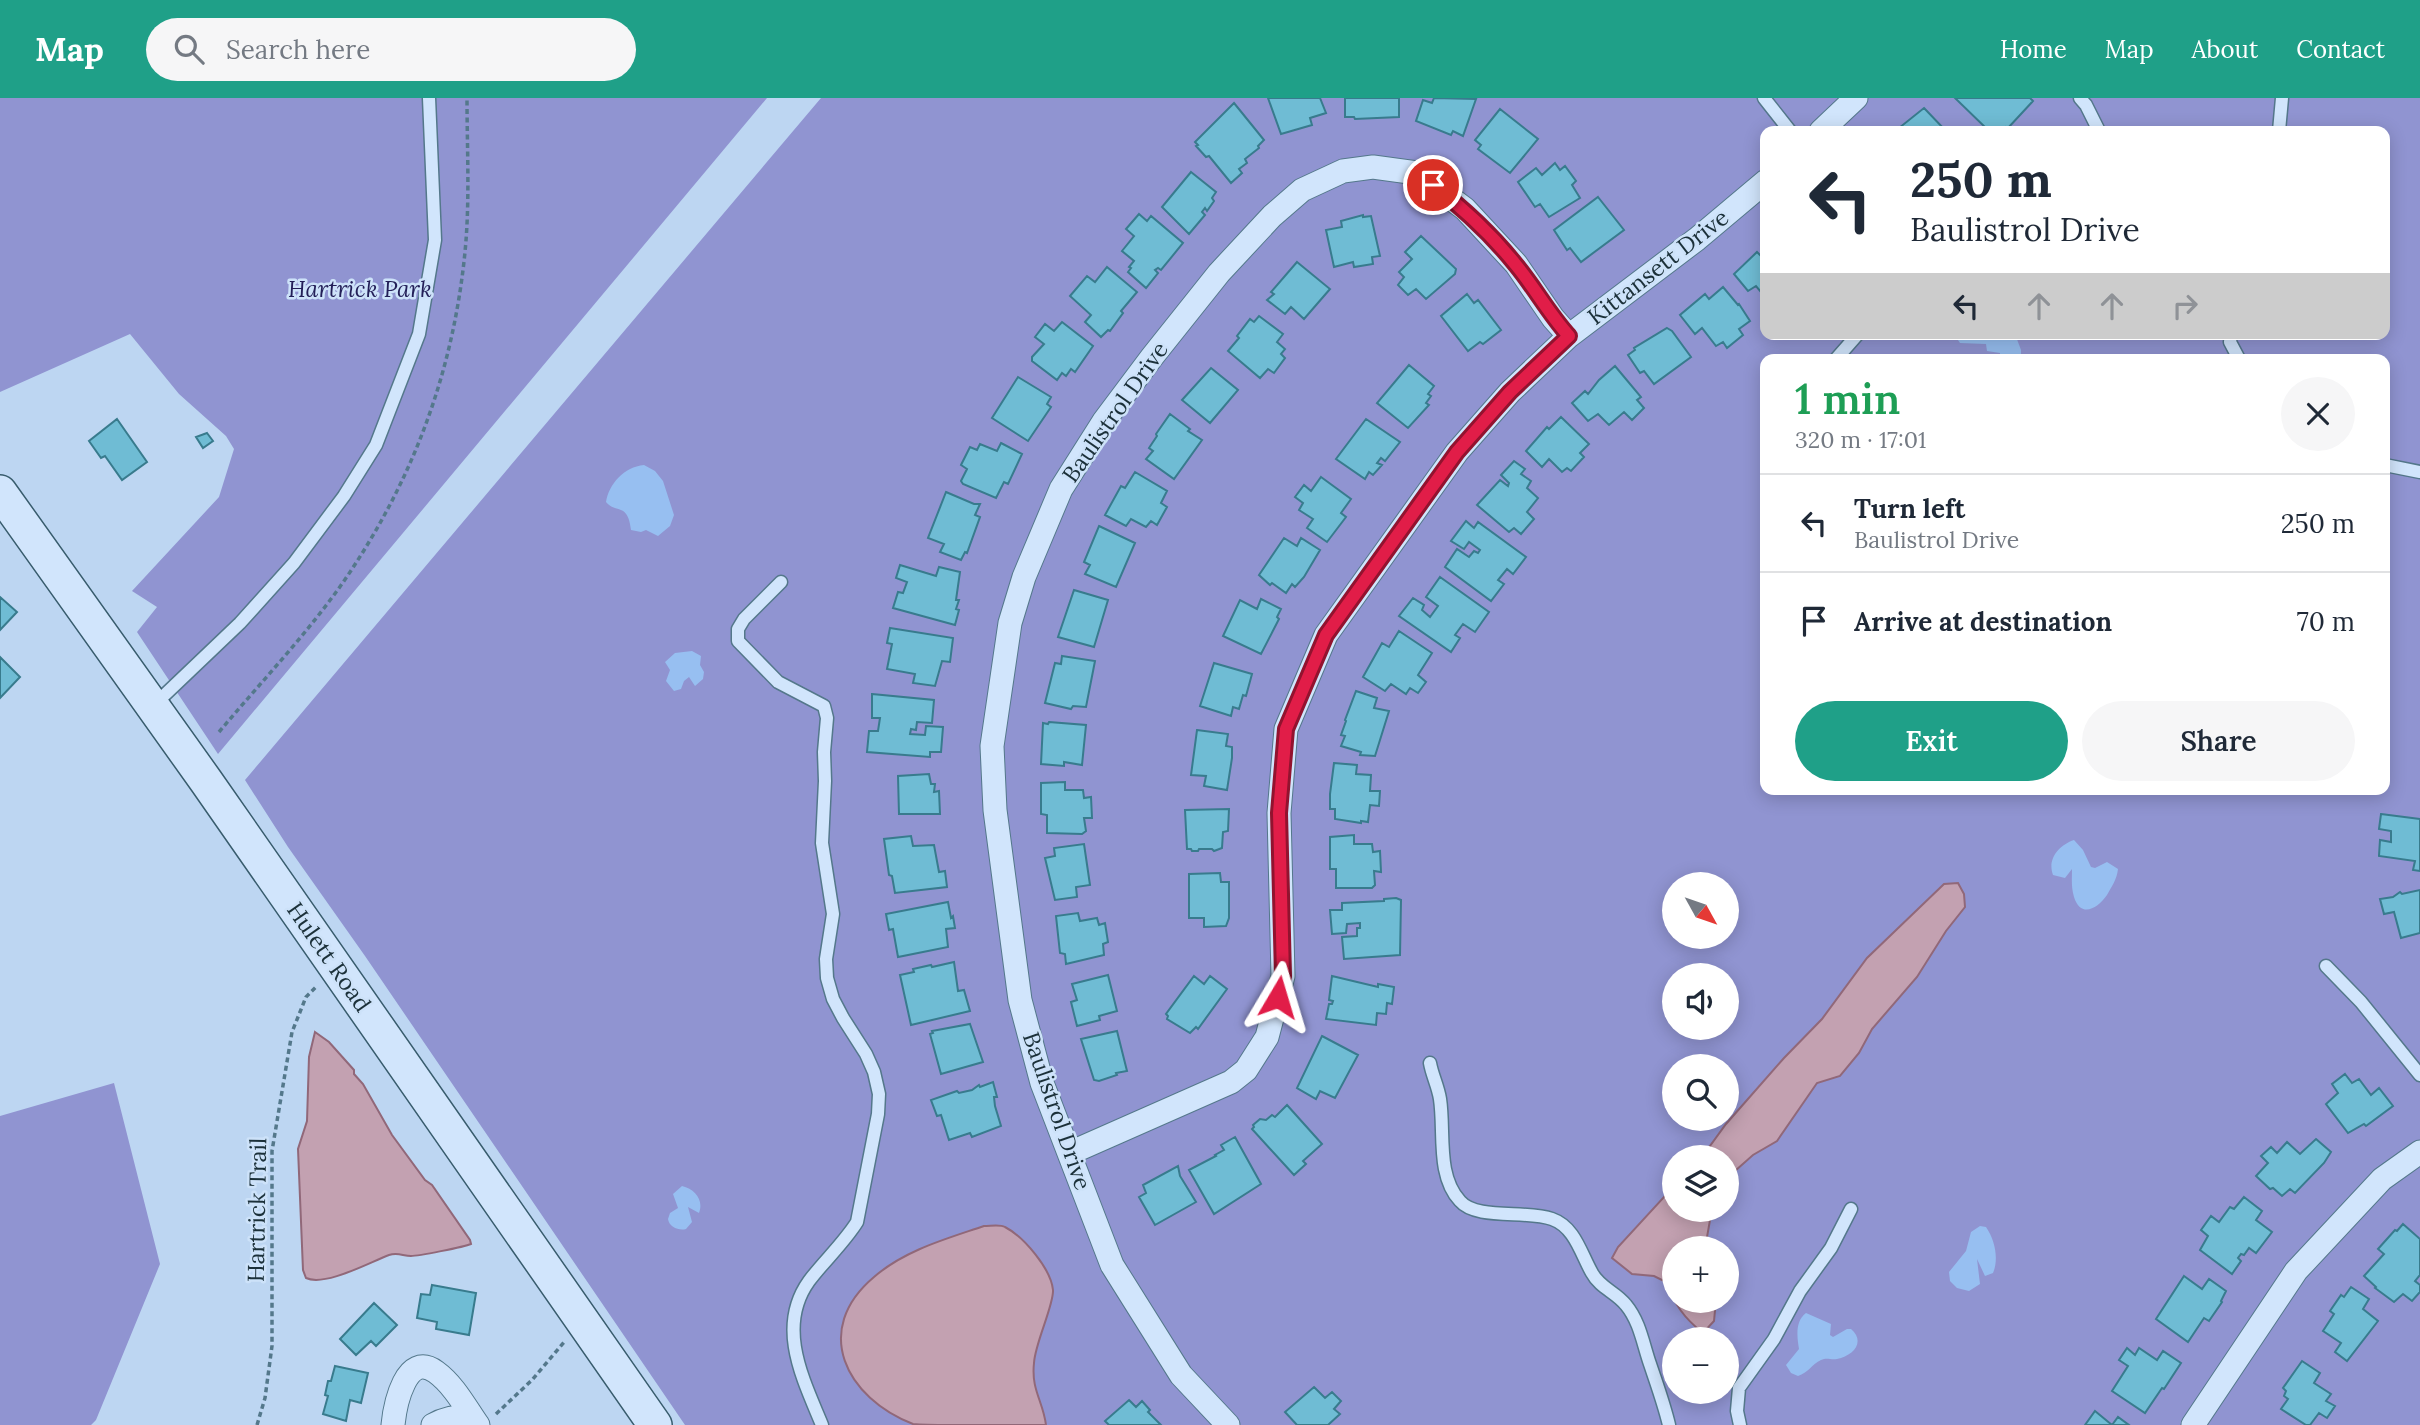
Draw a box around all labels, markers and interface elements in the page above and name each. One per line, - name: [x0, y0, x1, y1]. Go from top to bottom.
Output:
- search box: [146, 18, 636, 81]
- text: Map: [35, 28, 104, 70]
- icon: search: [170, 30, 208, 68]
- text: Search here: [226, 33, 370, 66]
- text: Home: [2000, 34, 2067, 65]
- text: Map: [2105, 34, 2154, 65]
- text: About: [2192, 34, 2258, 65]
- text: Contact: [2296, 34, 2385, 65]
- text: 250 m: [1910, 148, 2052, 210]
- icon: left: [1795, 154, 1886, 245]
- pin: [1403, 155, 1463, 215]
- icon: arrive: [1414, 166, 1452, 204]
- street label: Kittansett Drive: [1581, 203, 1734, 331]
- text: Baulistrol Drive: [1910, 209, 2140, 250]
- park label: Hartrick Park: [288, 274, 432, 303]
- icon: left: [1947, 287, 1985, 325]
- icon: ahead: [2020, 287, 2058, 325]
- icon: ahead: [2093, 287, 2131, 325]
- icon: right: [2166, 287, 2204, 325]
- street label: Baulistrol Drive: [1055, 336, 1174, 488]
- text: 1 min: [1795, 372, 1900, 426]
- button: close: [2281, 377, 2355, 451]
- text: 320 m · 17:01: [1795, 425, 1926, 454]
- text: Turn left: [1854, 492, 1965, 525]
- icon: left: [1795, 504, 1833, 542]
- text: 250 m: [2281, 507, 2355, 540]
- text: Baulistrol Drive: [1854, 525, 2019, 554]
- icon: arrive: [1795, 602, 1833, 640]
- text: Arrive at destination: [1854, 605, 2112, 638]
- text: 70 m: [2297, 605, 2355, 638]
- button: Exit: [1795, 701, 2068, 781]
- button: Share: [2082, 701, 2355, 781]
- north arrow: [1662, 872, 1740, 948]
- map controls: [1662, 872, 1739, 1404]
- street label: Hulett Road: [281, 896, 378, 1017]
- position arrow: [1241, 960, 1315, 1034]
- button: sound: [1662, 963, 1739, 1040]
- street label: Baulistrol Drive: [1017, 1028, 1098, 1194]
- button: search: [1662, 1054, 1739, 1131]
- street label: Hartrick Trail: [241, 1138, 272, 1282]
- button: layers: [1662, 1145, 1739, 1222]
- button: +: [1662, 1236, 1739, 1313]
- button: −: [1662, 1327, 1739, 1404]

